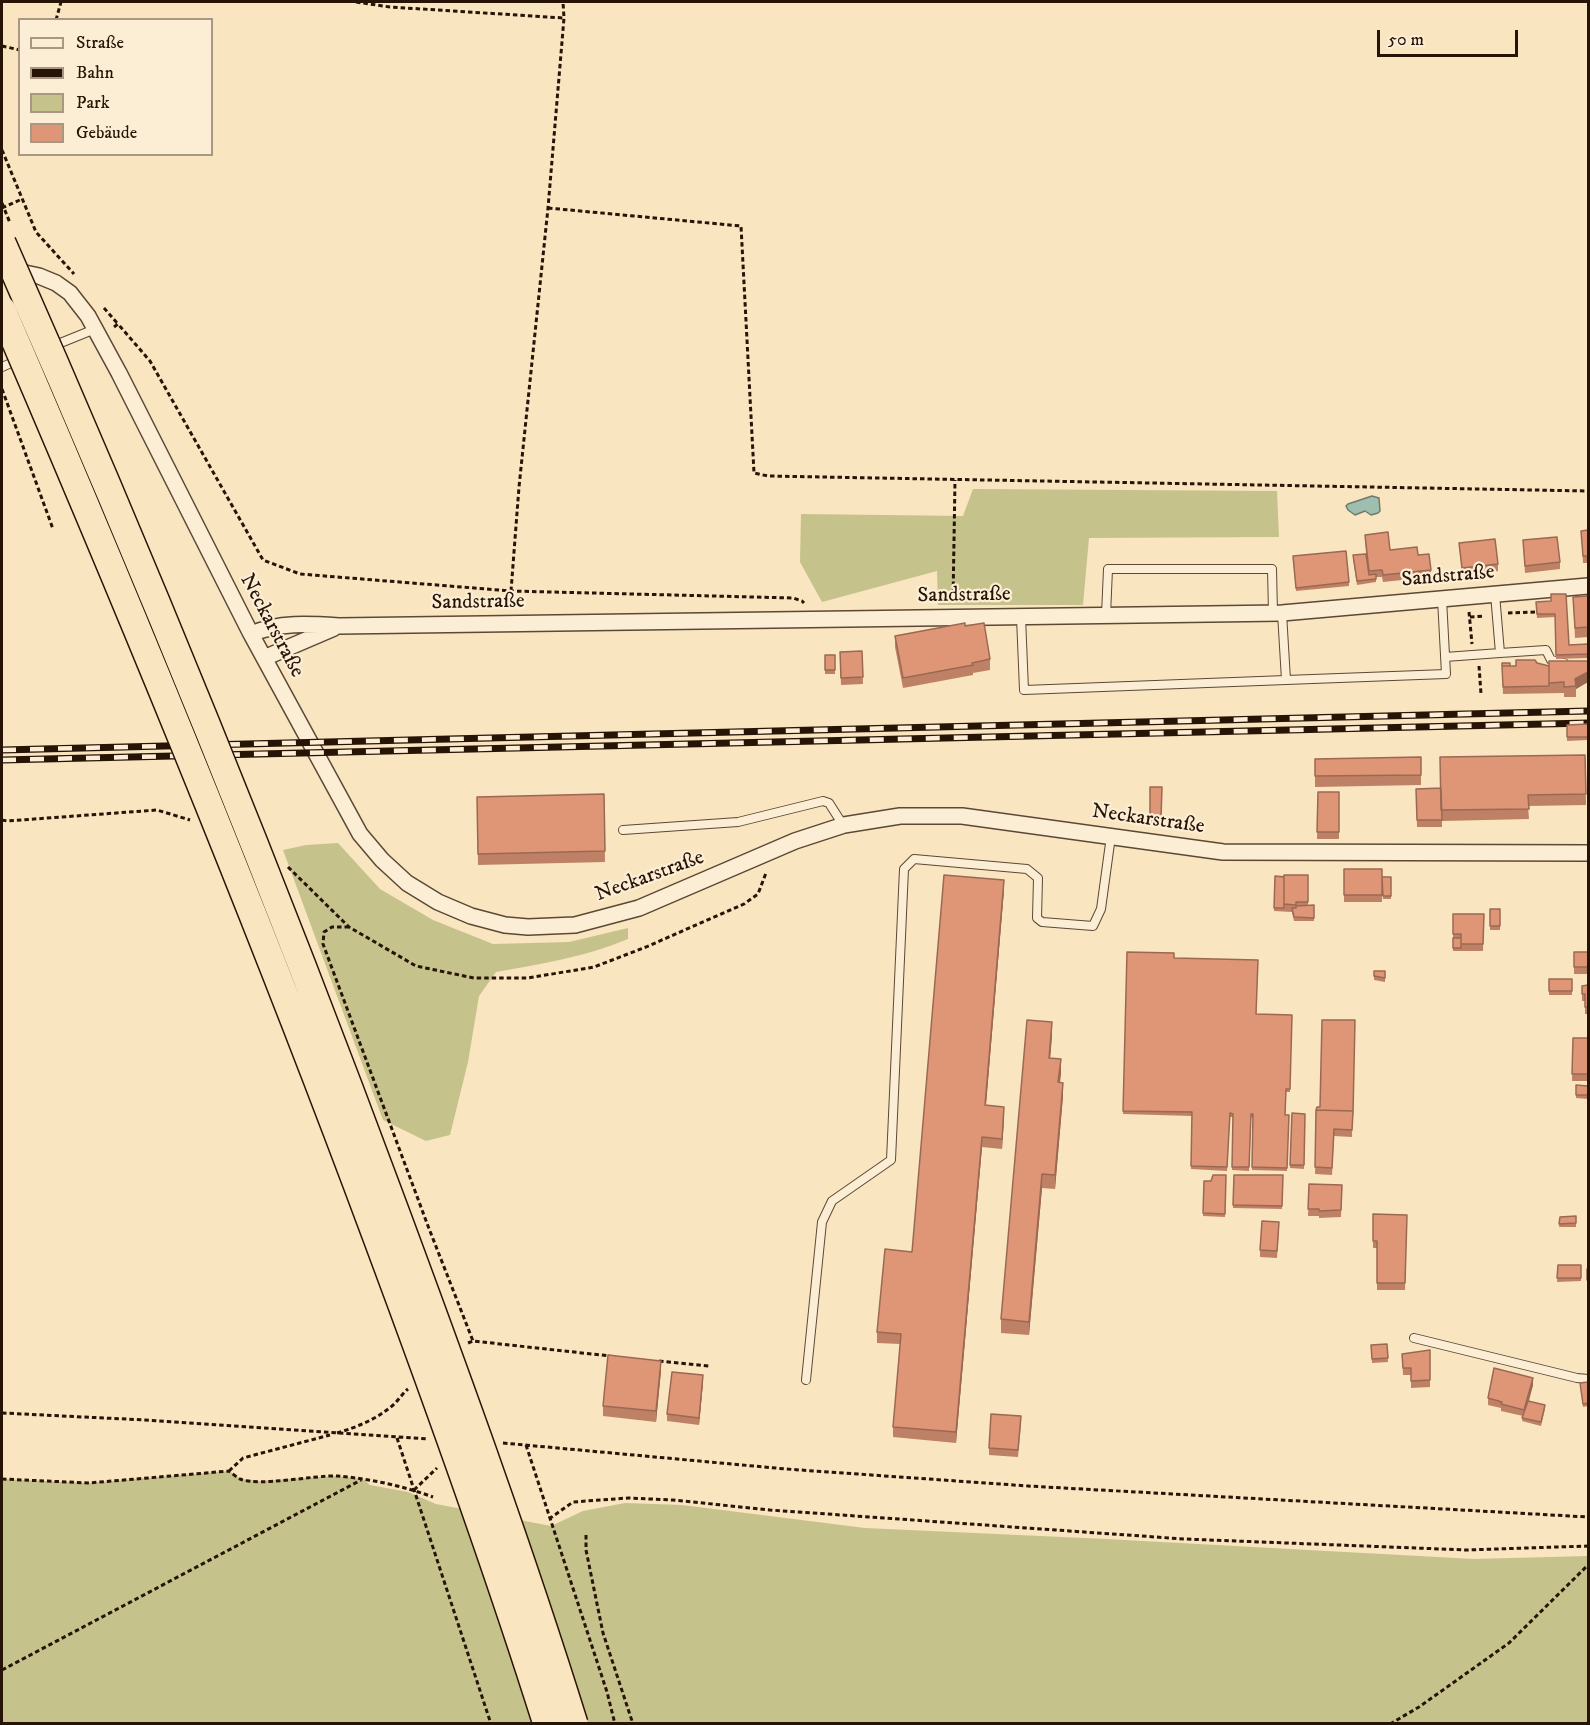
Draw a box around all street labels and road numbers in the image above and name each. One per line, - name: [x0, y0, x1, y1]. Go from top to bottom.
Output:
- street label: Sandstraße: [1400, 560, 1496, 594]
- street label: Neckarstraße: [233, 570, 309, 682]
- street label: Sandstraße: [917, 583, 1011, 609]
- street label: Sandstraße: [431, 590, 525, 616]
- street label: Neckarstraße: [1090, 800, 1206, 840]
- street label: Neckarstraße: [592, 846, 708, 908]

